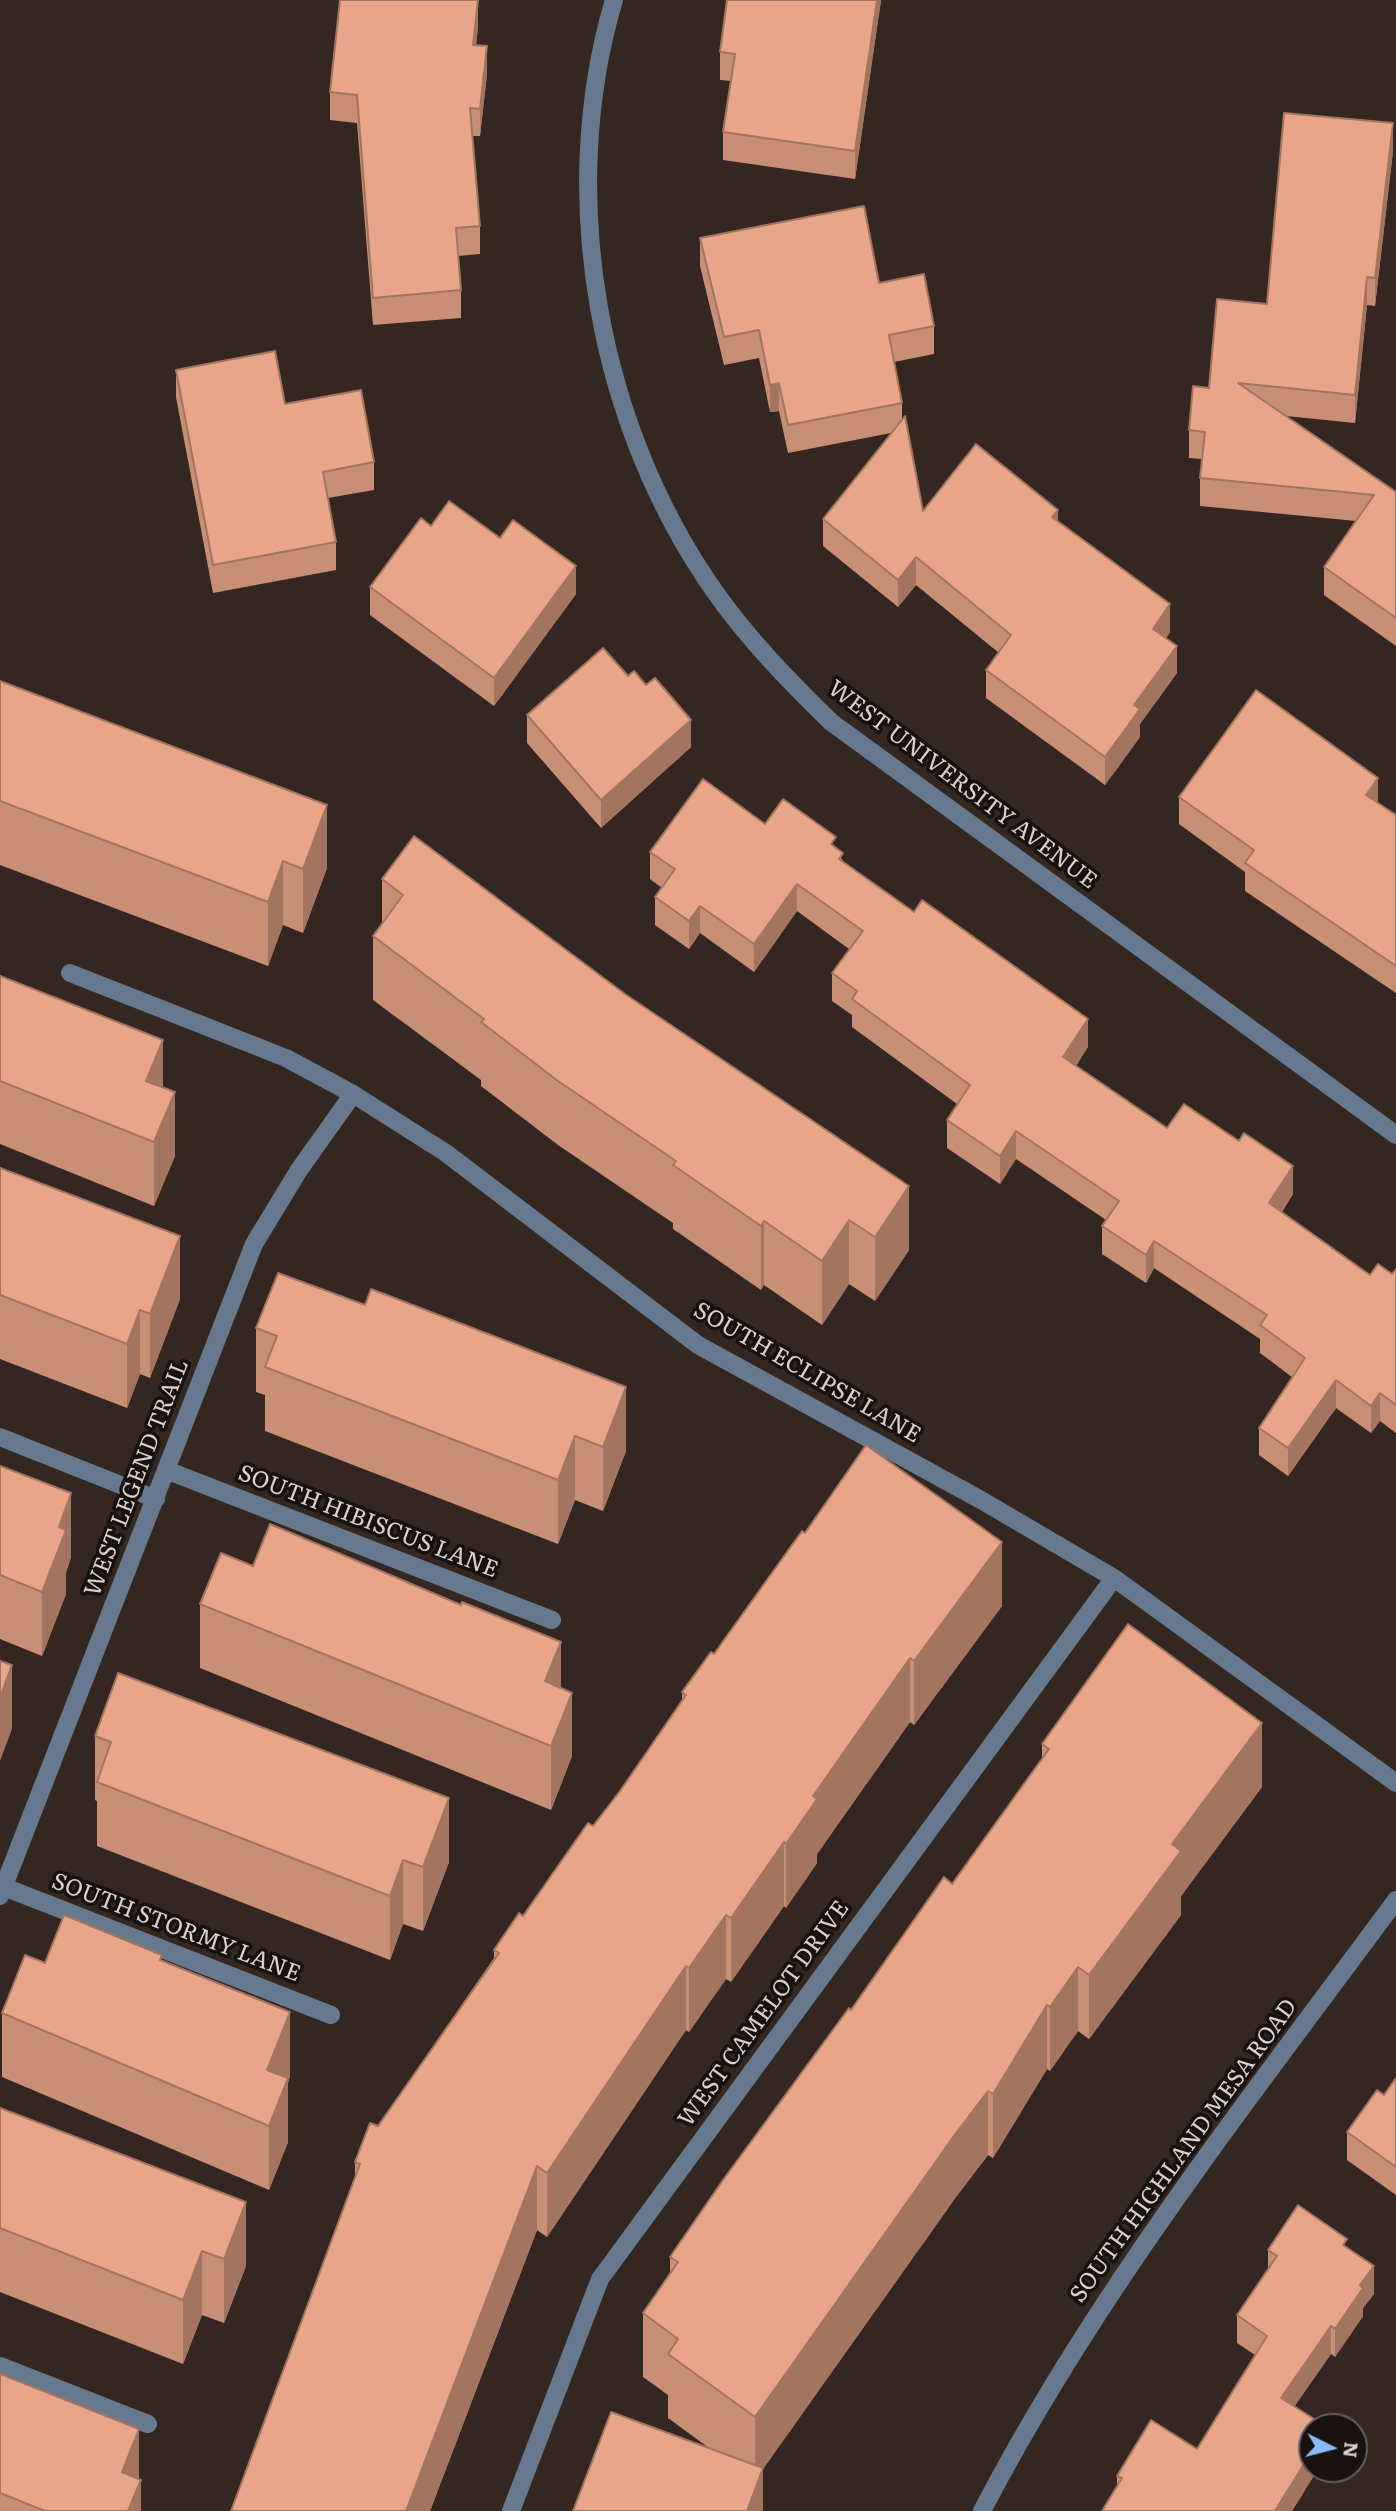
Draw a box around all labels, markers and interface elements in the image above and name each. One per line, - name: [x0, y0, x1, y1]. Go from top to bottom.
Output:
- street label: WEST UNIVERSITY AVENUE: [822, 675, 1102, 895]
- street label: SOUTH ECLIPSE LANE: [688, 1297, 926, 1449]
- street label: WEST LEGEND TRAIL: [79, 1355, 195, 1601]
- street label: SOUTH HIBISCUS LANE: [234, 1460, 502, 1584]
- street label: SOUTH STORMY LANE: [48, 1868, 304, 1988]
- street label: WEST CAMELOT DRIVE: [673, 1896, 855, 2132]
- street label: SOUTH HIGHLAND MESA ROAD: [1065, 1994, 1303, 2308]
- north arrow: [1298, 2413, 1368, 2483]
- text: N: [1337, 2441, 1367, 2459]

